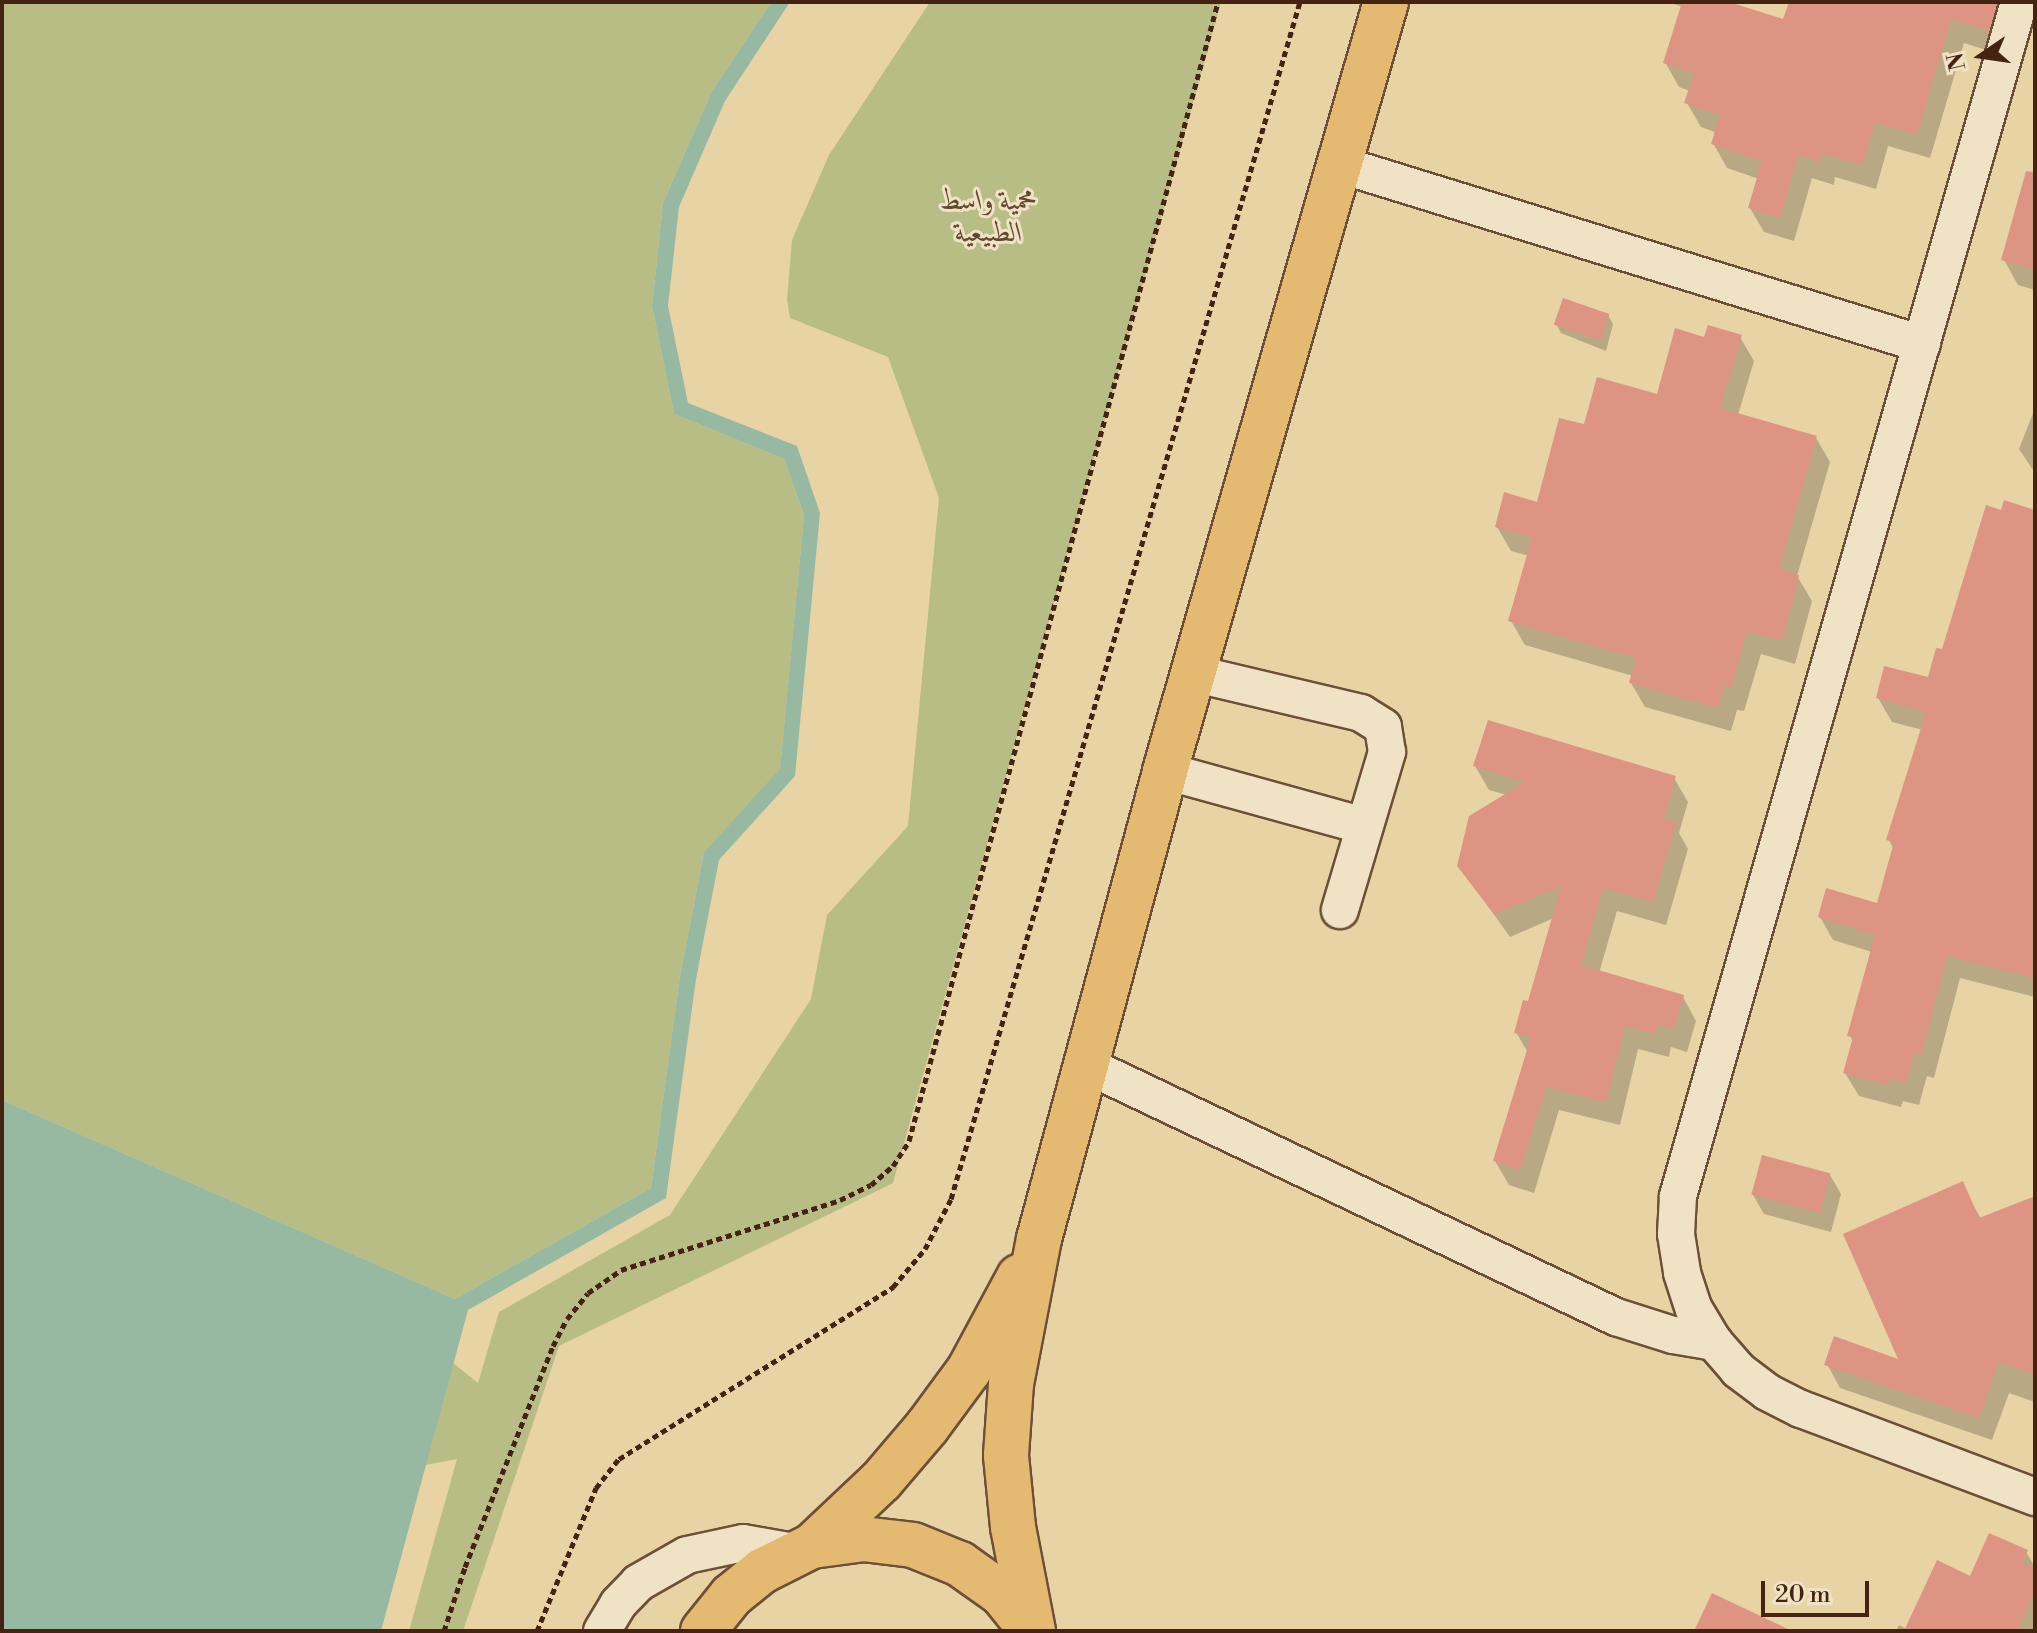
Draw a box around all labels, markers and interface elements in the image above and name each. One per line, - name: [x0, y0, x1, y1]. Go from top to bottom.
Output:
- north arrow: [1941, 16, 2021, 96]
- text: N: [1942, 50, 1972, 73]
- park label: محمية واسط الطبيعية: [940, 184, 1038, 250]
- scale bar: [1765, 1565, 1873, 1615]
- text: 20 m: [1775, 1580, 1831, 1610]

